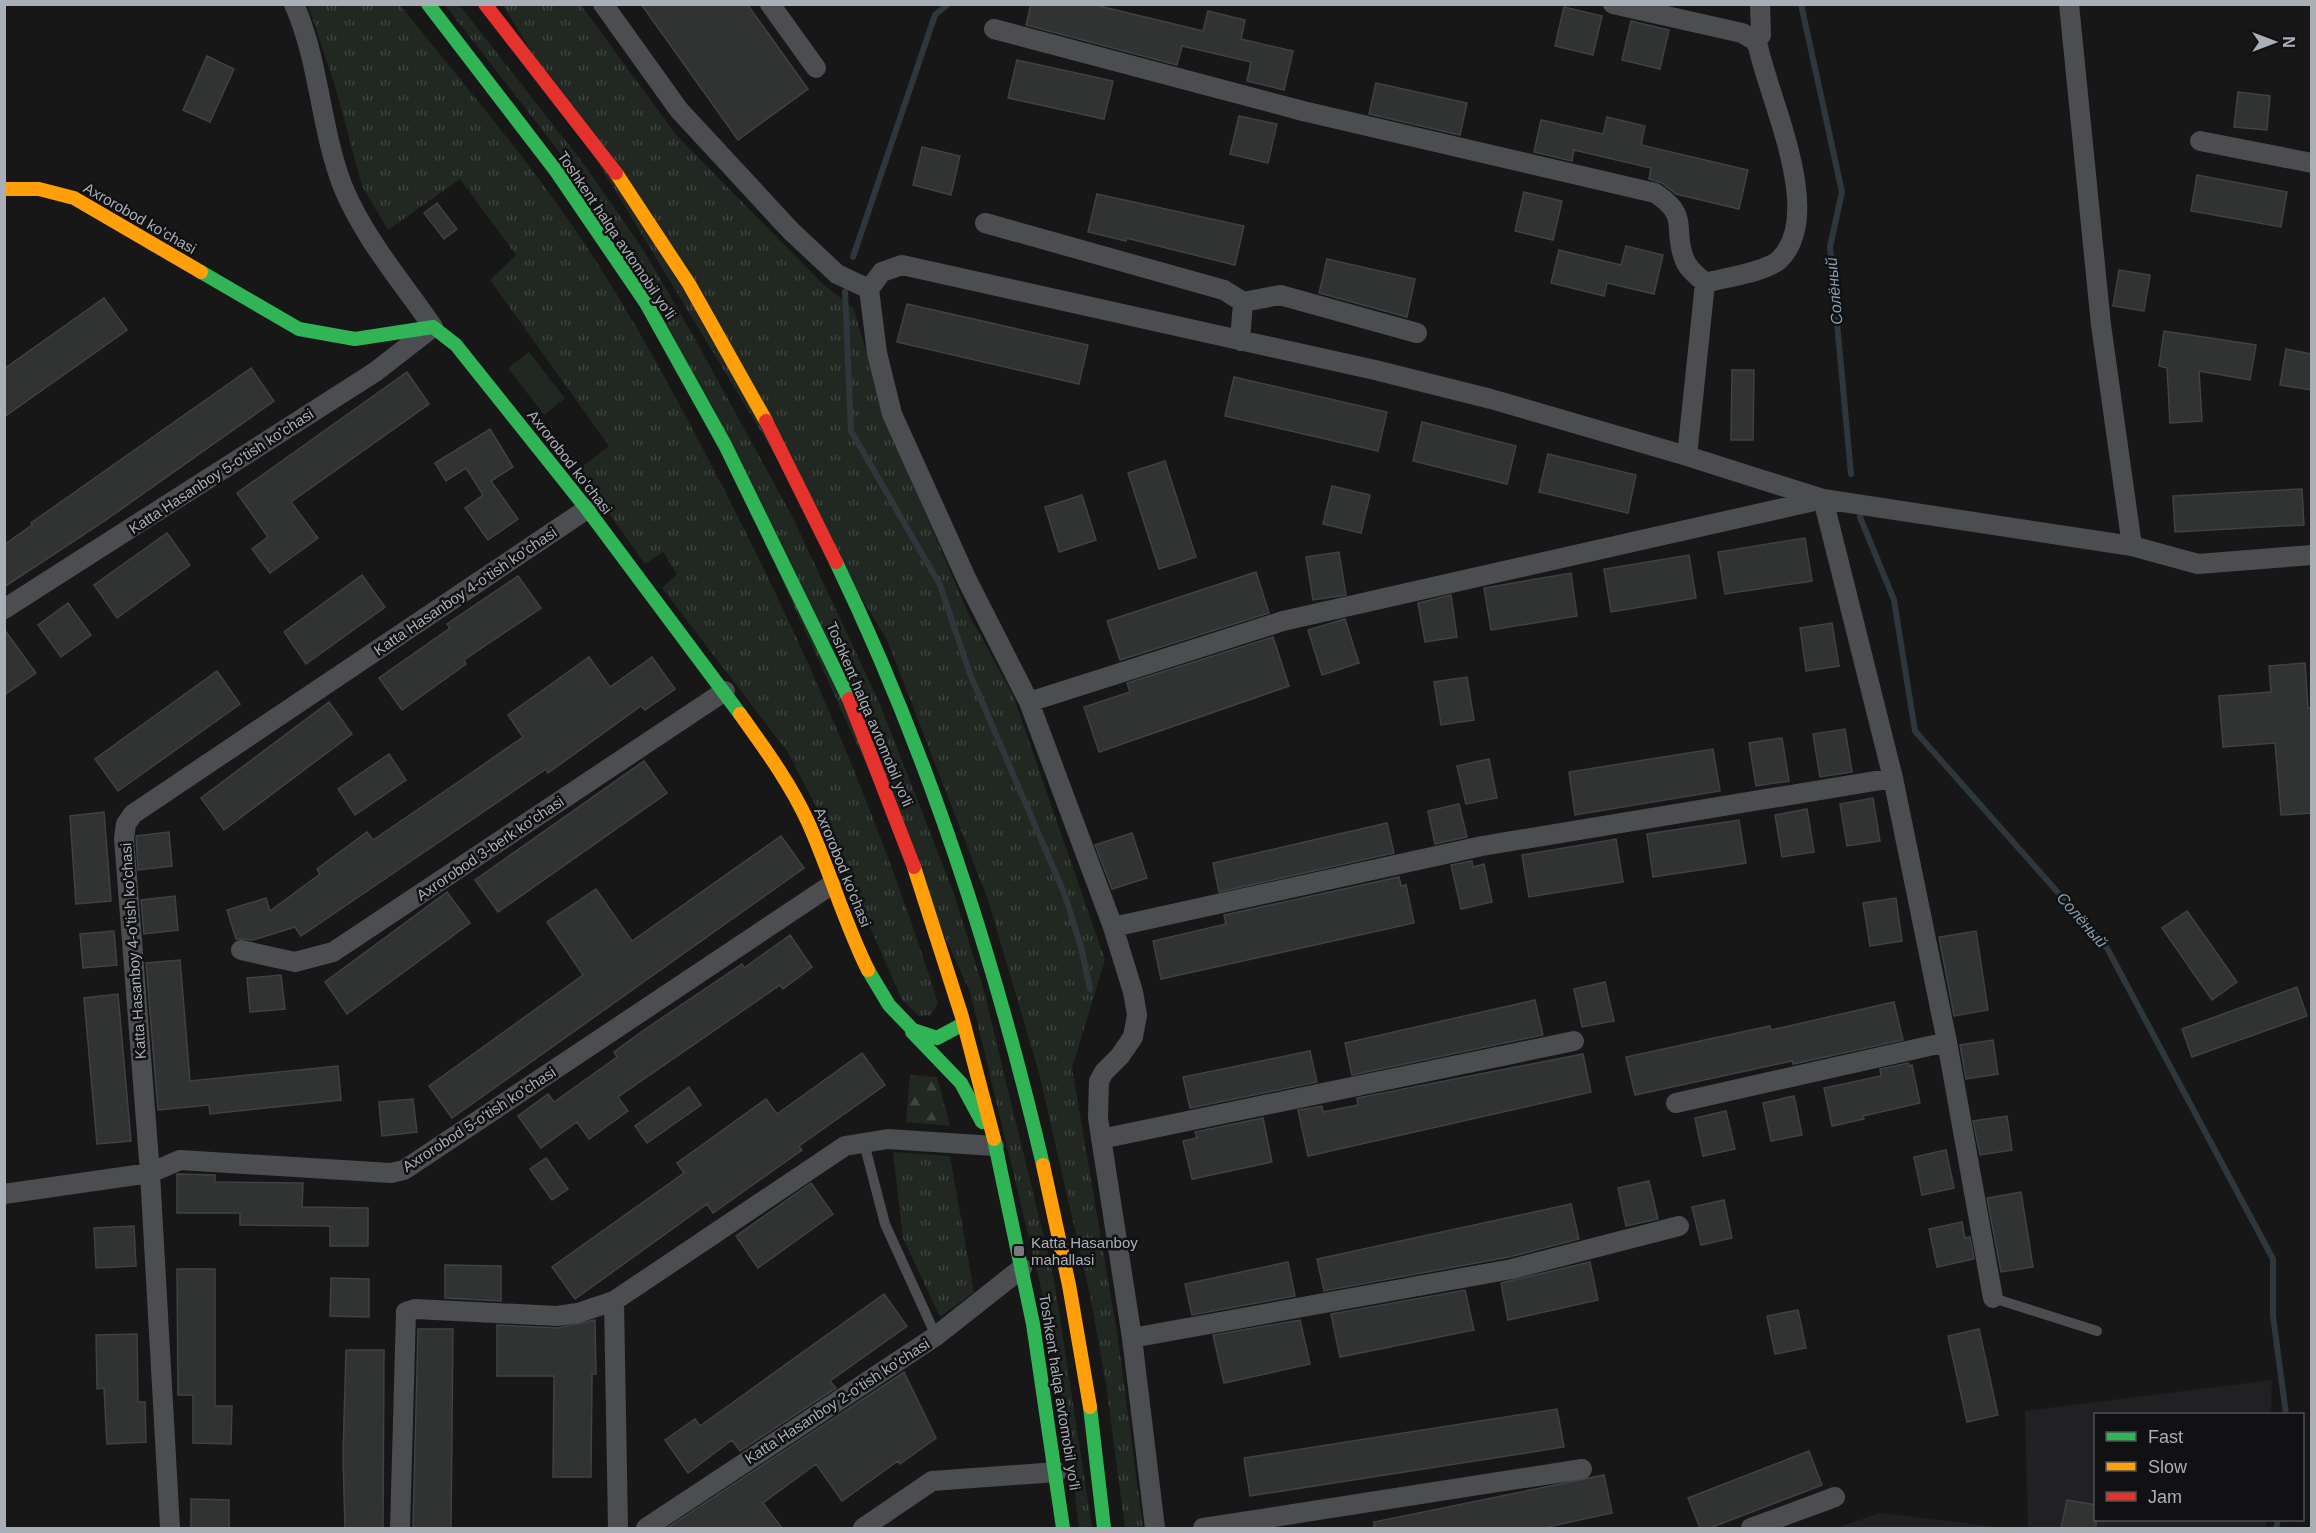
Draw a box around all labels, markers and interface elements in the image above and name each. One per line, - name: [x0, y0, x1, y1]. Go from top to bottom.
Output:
- north arrow: [2244, 12, 2304, 72]
- text: N: [2280, 36, 2297, 48]
- street label: Toshkent halqa avtomobil yo'li: [554, 148, 680, 322]
- street label: Axrorobod ko'chasi: [81, 179, 199, 257]
- water label: Солёный: [1823, 257, 1845, 325]
- street label: Katta Hasanboy 5-o'tish ko'chasi: [126, 405, 316, 537]
- street label: Axrorobod ko'chasi: [524, 407, 616, 517]
- street label: Katta Hasanboy 4-o'tish ko'chasi: [370, 523, 560, 659]
- street label: Toshkent halqa avtomobil yo'li: [823, 619, 917, 809]
- street label: Axrorobod 3-berk ko'chasi: [413, 792, 567, 904]
- street label: Axrorobod ko'chasi: [811, 805, 875, 929]
- street label: Katta Hasanboy 4-o'tish ko'chasi: [117, 842, 149, 1060]
- water label: Солёный: [2053, 889, 2111, 951]
- street label: Axrorobod 5-o'tish ko'chasi: [399, 1063, 559, 1175]
- place label: Katta Hasanboy mahallasi: [1031, 1234, 1138, 1268]
- marker: Katta Hasanboy mahallasi: [1012, 1244, 1026, 1258]
- street label: Toshkent halqa avtomobil yo'li: [1036, 1292, 1084, 1492]
- street label: Katta Hasanboy 2-o'tish ko'chasi: [742, 1335, 932, 1467]
- legend: [2094, 1413, 2304, 1521]
- text: Fast: [2148, 1427, 2183, 1447]
- text: Slow: [2148, 1457, 2188, 1477]
- text: Jam: [2148, 1487, 2182, 1507]

